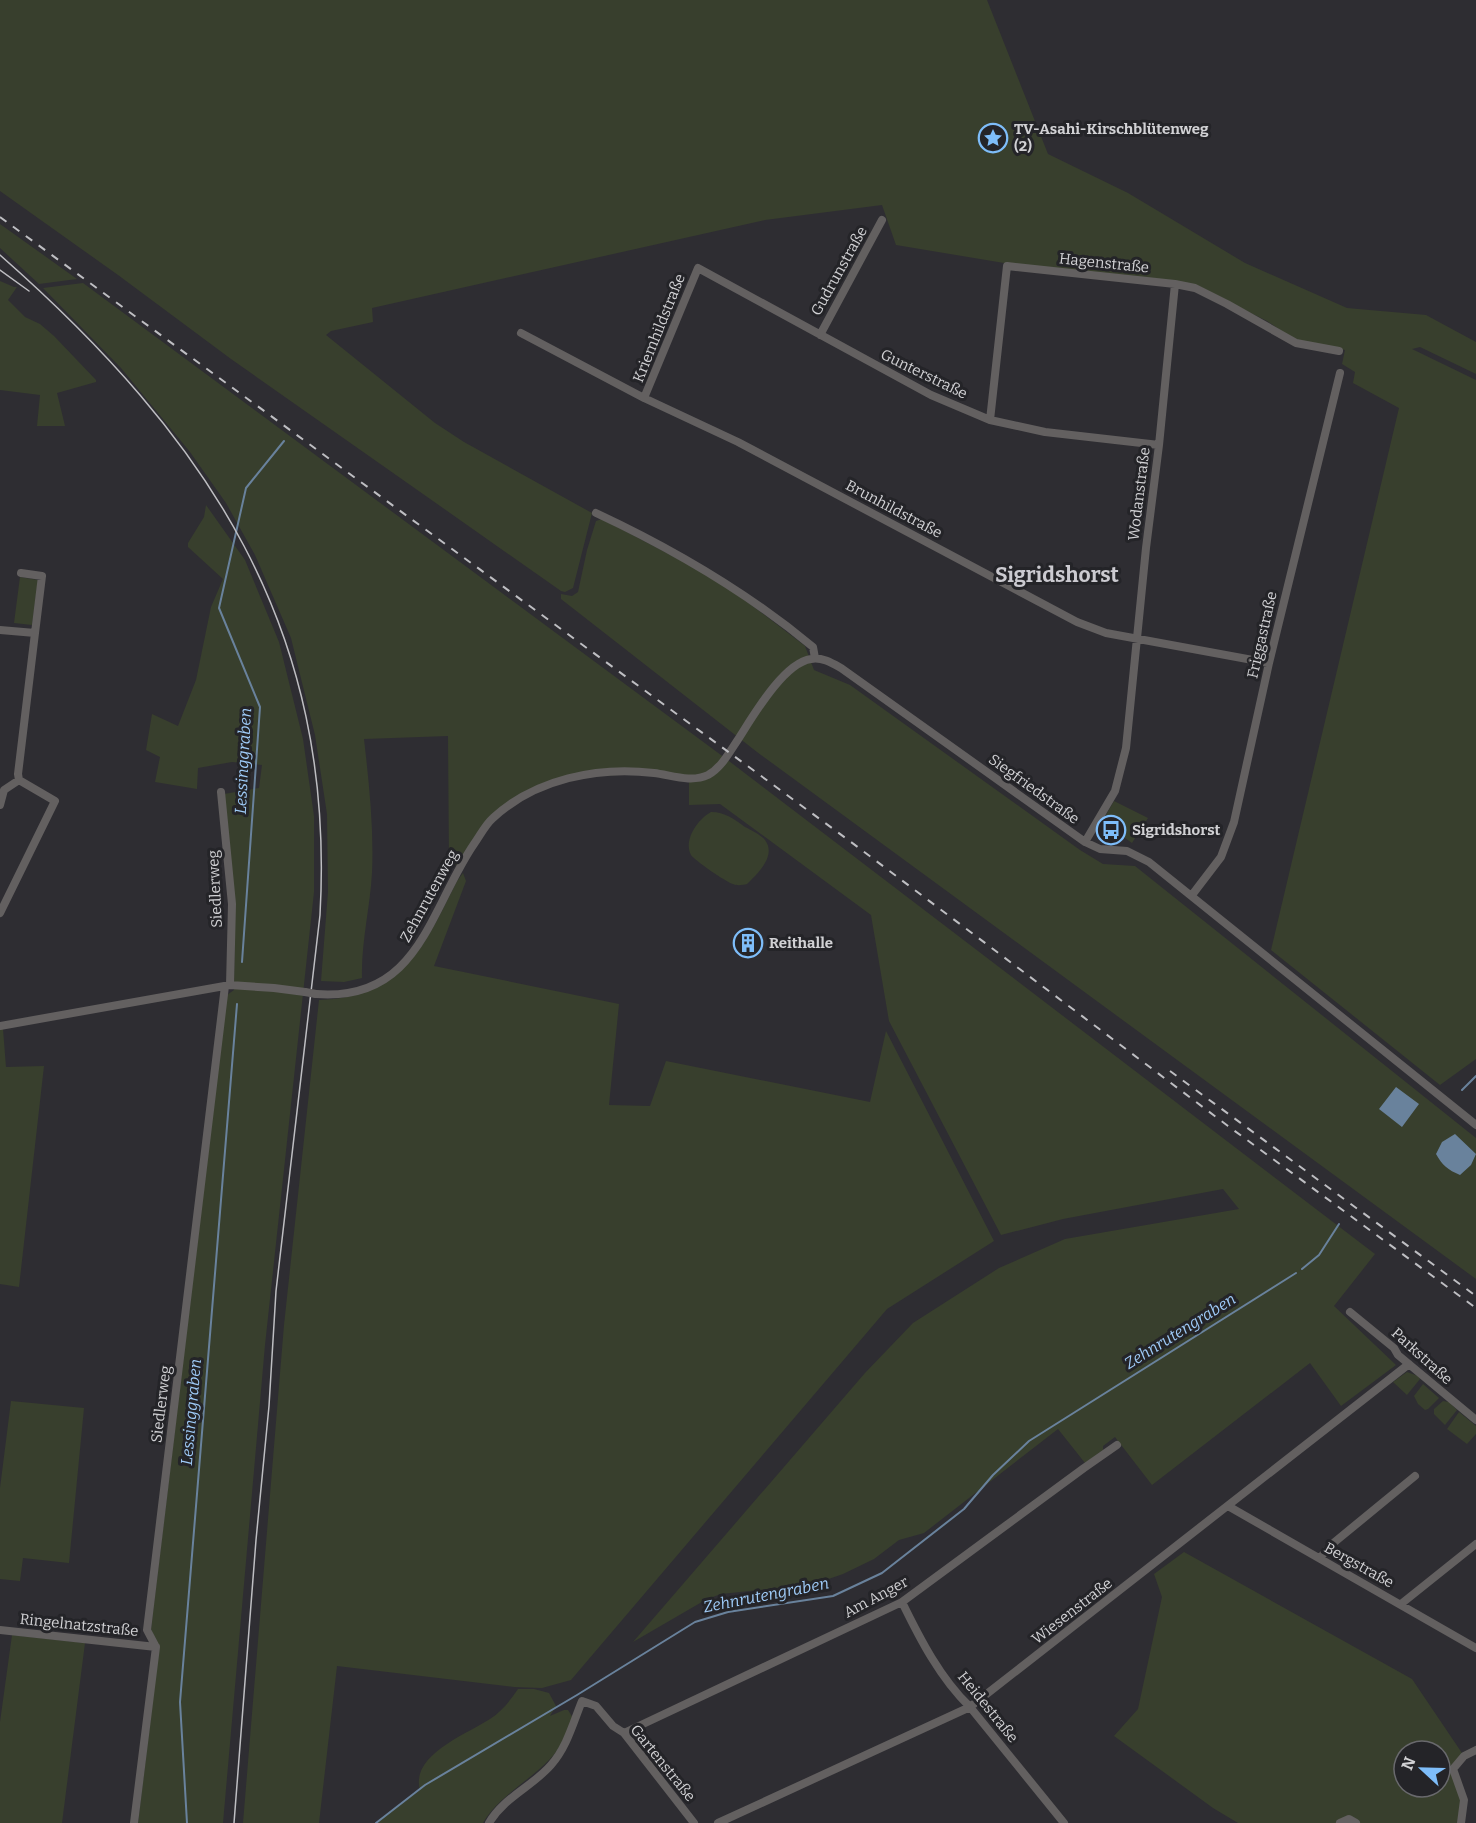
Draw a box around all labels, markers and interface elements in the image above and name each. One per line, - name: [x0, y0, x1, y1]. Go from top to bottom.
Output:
- place label: TV-Asahi-Kirschblütenweg (2): [1014, 120, 1209, 155]
- place icon: TV-Asahi-Kirschblütenweg (2): [977, 122, 1009, 154]
- street label: Gudrunstraße: [807, 223, 871, 319]
- street label: Hagenstraße: [1058, 249, 1150, 277]
- street label: Kriemhildstraße: [629, 271, 689, 385]
- street label: Gunterstraße: [878, 345, 970, 403]
- street label: Wodanstraße: [1124, 446, 1154, 542]
- street label: Brunhildstraße: [843, 476, 945, 542]
- district label: Sigridshorst: [995, 562, 1120, 588]
- street label: Friggastraße: [1243, 590, 1281, 680]
- water label: Lessinggraben: [231, 707, 255, 815]
- street label: Siegfriedstraße: [985, 750, 1083, 828]
- bus stop icon: Sigridshorst: [1095, 814, 1127, 846]
- place label: Sigridshorst: [1132, 821, 1221, 839]
- street label: Zehnrutenweg: [396, 847, 462, 945]
- street label: Siedlerweg: [204, 850, 226, 928]
- building icon: Reithalle: [732, 927, 764, 959]
- place label: Reithalle: [769, 934, 833, 952]
- water label: Zehnrutengraben: [1121, 1289, 1239, 1373]
- street label: Parkstraße: [1388, 1324, 1456, 1388]
- water label: Lessinggraben: [177, 1358, 205, 1466]
- street label: Siedlerweg: [147, 1364, 175, 1444]
- street label: Bergstraße: [1321, 1538, 1397, 1592]
- street label: Am Anger: [841, 1572, 912, 1621]
- water label: Zehnrutengraben: [702, 1574, 830, 1616]
- street label: Wiesenstraße: [1028, 1574, 1116, 1648]
- street label: Ringelnatzstraße: [19, 1610, 139, 1640]
- street label: Heidestraße: [954, 1668, 1022, 1746]
- street label: Gartenstraße: [627, 1721, 699, 1805]
- north arrow: [1392, 1739, 1452, 1799]
- text: N: [1397, 1754, 1420, 1773]

